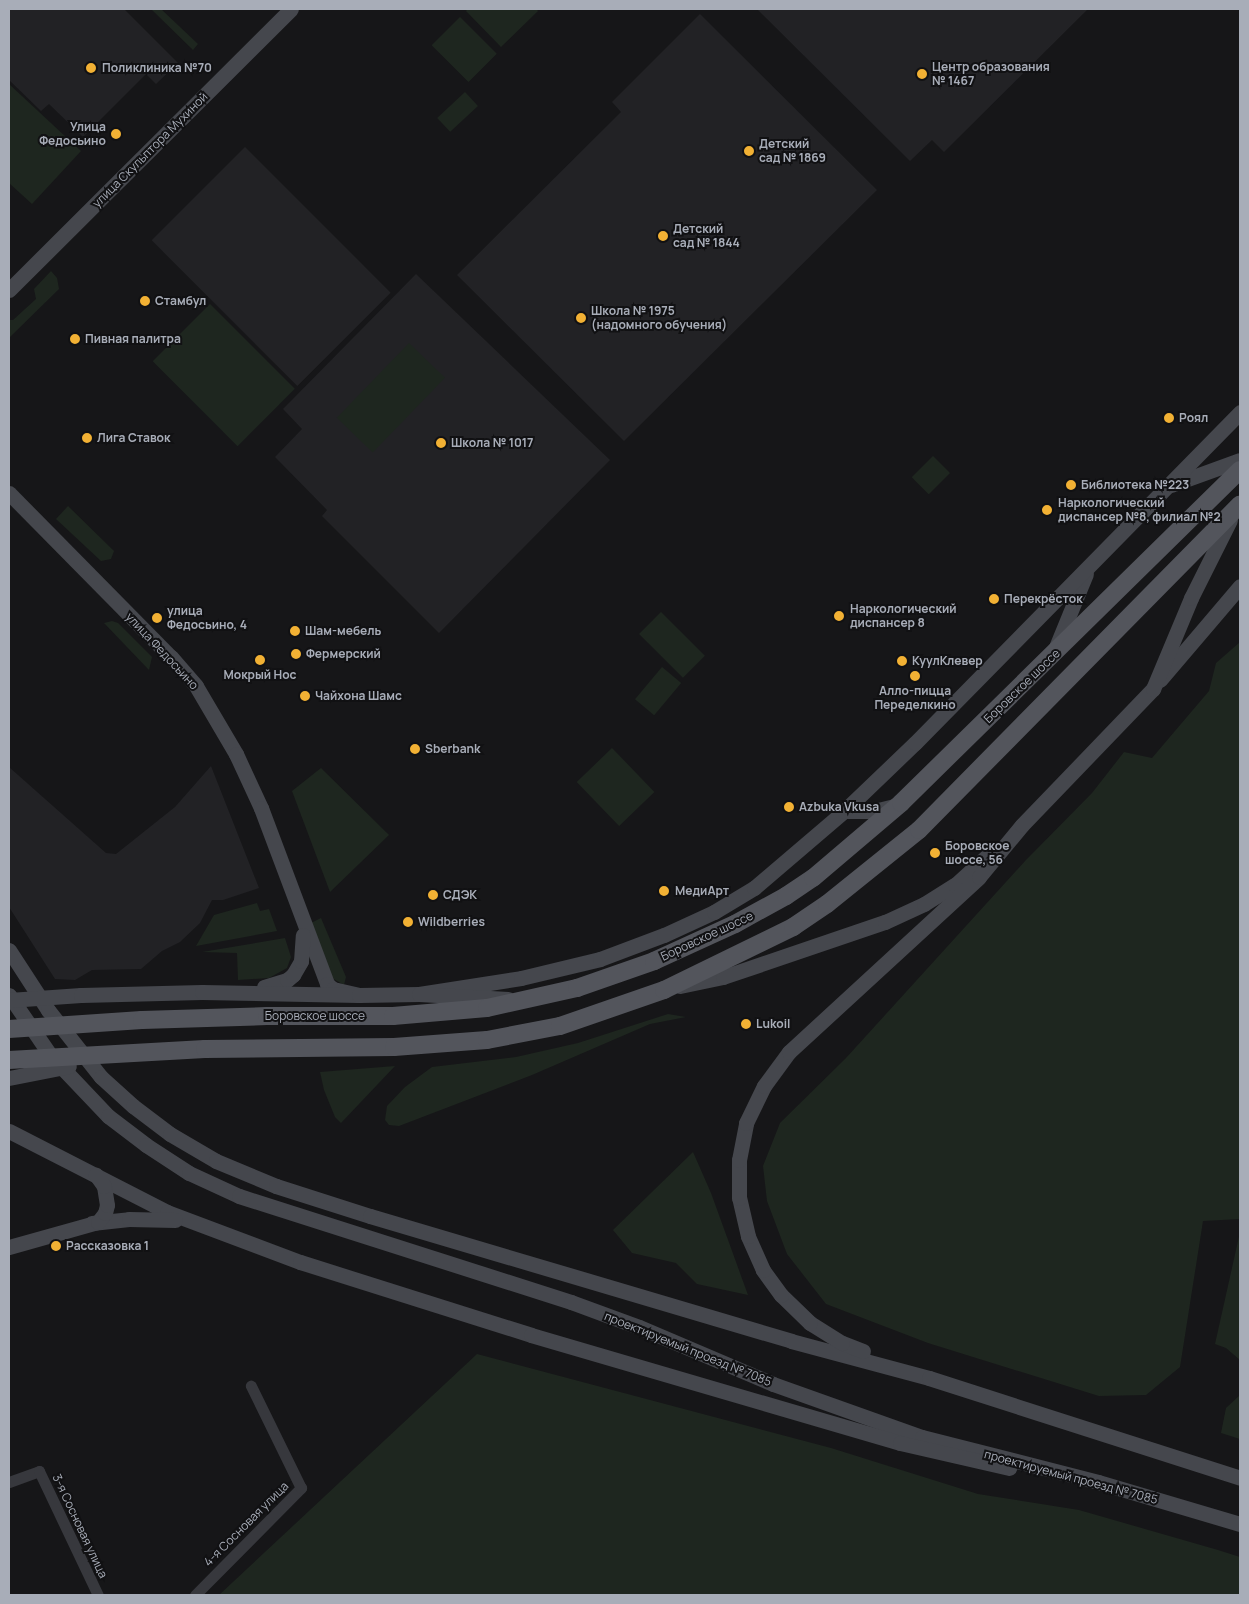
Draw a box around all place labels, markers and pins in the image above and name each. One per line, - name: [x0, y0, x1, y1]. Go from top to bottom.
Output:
- place label: Центр образования № 1467: [932, 60, 1050, 88]
- marker: Поликлиника №70: [84, 61, 98, 75]
- place label: Поликлиника №70: [102, 61, 212, 75]
- marker: Центр образования № 1467: [916, 68, 928, 80]
- place label: Улица Федосьино: [39, 120, 106, 148]
- marker: Улица Федосьино: [110, 128, 122, 140]
- place label: Детский сад № 1869: [759, 137, 826, 165]
- marker: Детский сад № 1869: [743, 145, 755, 157]
- place label: Детский сад № 1844: [673, 222, 740, 250]
- marker: Детский сад № 1844: [657, 230, 669, 242]
- place label: Стамбул: [155, 294, 206, 308]
- marker: Стамбул: [139, 295, 151, 307]
- place label: Школа № 1975 (надомного обучения): [591, 304, 727, 332]
- marker: Школа № 1975 (надомного обучения): [575, 312, 587, 324]
- place label: Пивная палитра: [85, 332, 181, 346]
- marker: Пивная палитра: [69, 333, 81, 345]
- place label: Роял: [1179, 411, 1208, 425]
- marker: Роял: [1163, 412, 1175, 424]
- place label: Лига Ставок: [97, 431, 170, 445]
- marker: Лига Ставок: [81, 432, 93, 444]
- place label: Школа № 1017: [451, 436, 533, 450]
- marker: Школа № 1017: [435, 437, 447, 449]
- place label: Библиотека №223: [1081, 478, 1189, 492]
- marker: Библиотека №223: [1065, 479, 1077, 491]
- place label: Наркологический диспансер №8, филиал №2: [1058, 496, 1221, 524]
- marker: Наркологический диспансер №8, филиал №2: [1040, 503, 1054, 517]
- place label: Перекрёсток: [1004, 592, 1083, 606]
- marker: Перекрёсток: [988, 593, 1000, 605]
- place label: Наркологический диспансер 8: [850, 602, 957, 630]
- place label: улица Федосьино, 4: [167, 604, 247, 632]
- marker: Наркологический диспансер 8: [832, 609, 846, 623]
- marker: улица Федосьино, 4: [151, 612, 163, 624]
- place label: Шам-мебель: [305, 624, 381, 638]
- marker: Шам-мебель: [289, 625, 301, 637]
- place label: Фермерский: [306, 647, 381, 661]
- marker: Фермерский: [290, 648, 302, 660]
- marker: Мокрый Нос: [254, 654, 266, 666]
- place label: КуулКлевер: [912, 654, 983, 668]
- marker: КуулКлевер: [896, 655, 908, 667]
- place label: Мокрый Нос: [223, 668, 297, 682]
- marker: Алло-пицца Переделкино: [909, 670, 921, 682]
- place label: Алло-пицца Переделкино: [874, 684, 956, 712]
- place label: Чайхона Шамс: [315, 689, 402, 703]
- marker: Чайхона Шамс: [299, 690, 311, 702]
- place label: Sberbank: [425, 742, 481, 756]
- marker: Sberbank: [409, 743, 421, 755]
- place label: Azbuka Vkusa: [799, 800, 879, 814]
- marker: Azbuka Vkusa: [783, 801, 795, 813]
- place label: Боровское шоссе, 56: [945, 839, 1009, 867]
- marker: Боровское шоссе, 56: [929, 847, 941, 859]
- marker: МедиАрт: [657, 884, 671, 898]
- place label: МедиАрт: [675, 884, 729, 898]
- place label: СДЭК: [443, 888, 477, 902]
- marker: СДЭК: [427, 889, 439, 901]
- place label: Wildberries: [418, 915, 485, 929]
- marker: Wildberries: [402, 916, 414, 928]
- place label: Lukoil: [756, 1017, 790, 1031]
- marker: Lukoil: [740, 1018, 752, 1030]
- place label: Рассказовка 1: [66, 1239, 149, 1253]
- marker: Рассказовка 1: [50, 1240, 62, 1252]

